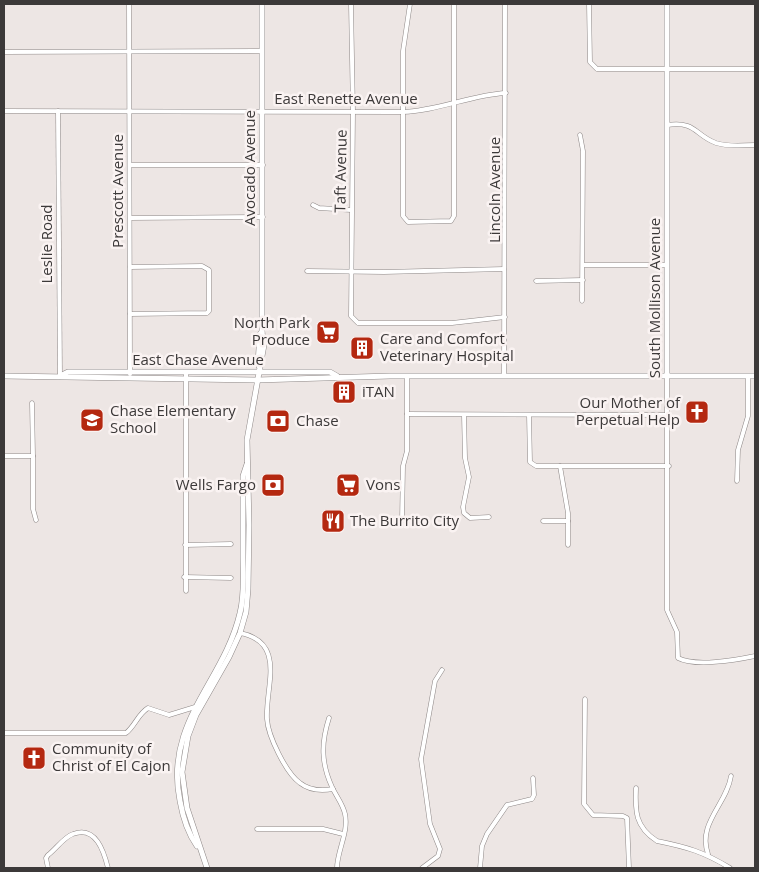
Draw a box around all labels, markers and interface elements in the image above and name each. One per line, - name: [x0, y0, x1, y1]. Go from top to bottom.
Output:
- street label: East Renette Avenue: [274, 88, 418, 108]
- street label: Avocado Avenue: [239, 110, 259, 226]
- street label: Taft Avenue: [329, 129, 351, 213]
- street label: Prescott Avenue: [107, 134, 127, 248]
- street label: Lincoln Avenue: [484, 137, 504, 243]
- street label: Leslie Road: [36, 204, 56, 284]
- street label: South Mollison Avenue: [644, 218, 664, 378]
- place label: North Park Produce: [234, 312, 310, 349]
- supermarket icon: North Park Produce: [315, 319, 341, 345]
- place label: Care and Comfort Veterinary Hospital: [380, 328, 514, 365]
- building icon: Care and Comfort Veterinary Hospital: [349, 335, 375, 361]
- street label: East Chase Avenue: [132, 349, 264, 369]
- building icon: iTAN: [331, 379, 357, 405]
- place label: iTAN: [362, 381, 395, 401]
- place label: Our Mother of Perpetual Help: [576, 392, 681, 429]
- church icon: Our Mother of Perpetual Help: [684, 399, 710, 425]
- place label: Chase Elementary School: [110, 400, 236, 437]
- school or university icon: Chase Elementary School: [79, 407, 105, 433]
- bank icon: Chase: [265, 408, 291, 434]
- place label: Chase: [296, 410, 339, 430]
- bank icon: Wells Fargo: [260, 472, 286, 498]
- supermarket icon: Vons: [335, 472, 361, 498]
- place label: Wells Fargo: [176, 474, 256, 494]
- place label: Vons: [366, 474, 400, 494]
- restaurant icon: The Burrito City: [320, 508, 346, 534]
- place label: The Burrito City: [350, 510, 460, 530]
- place label: Community of Christ of El Cajon: [52, 738, 171, 775]
- church icon: Community of Christ of El Cajon: [21, 745, 47, 771]

